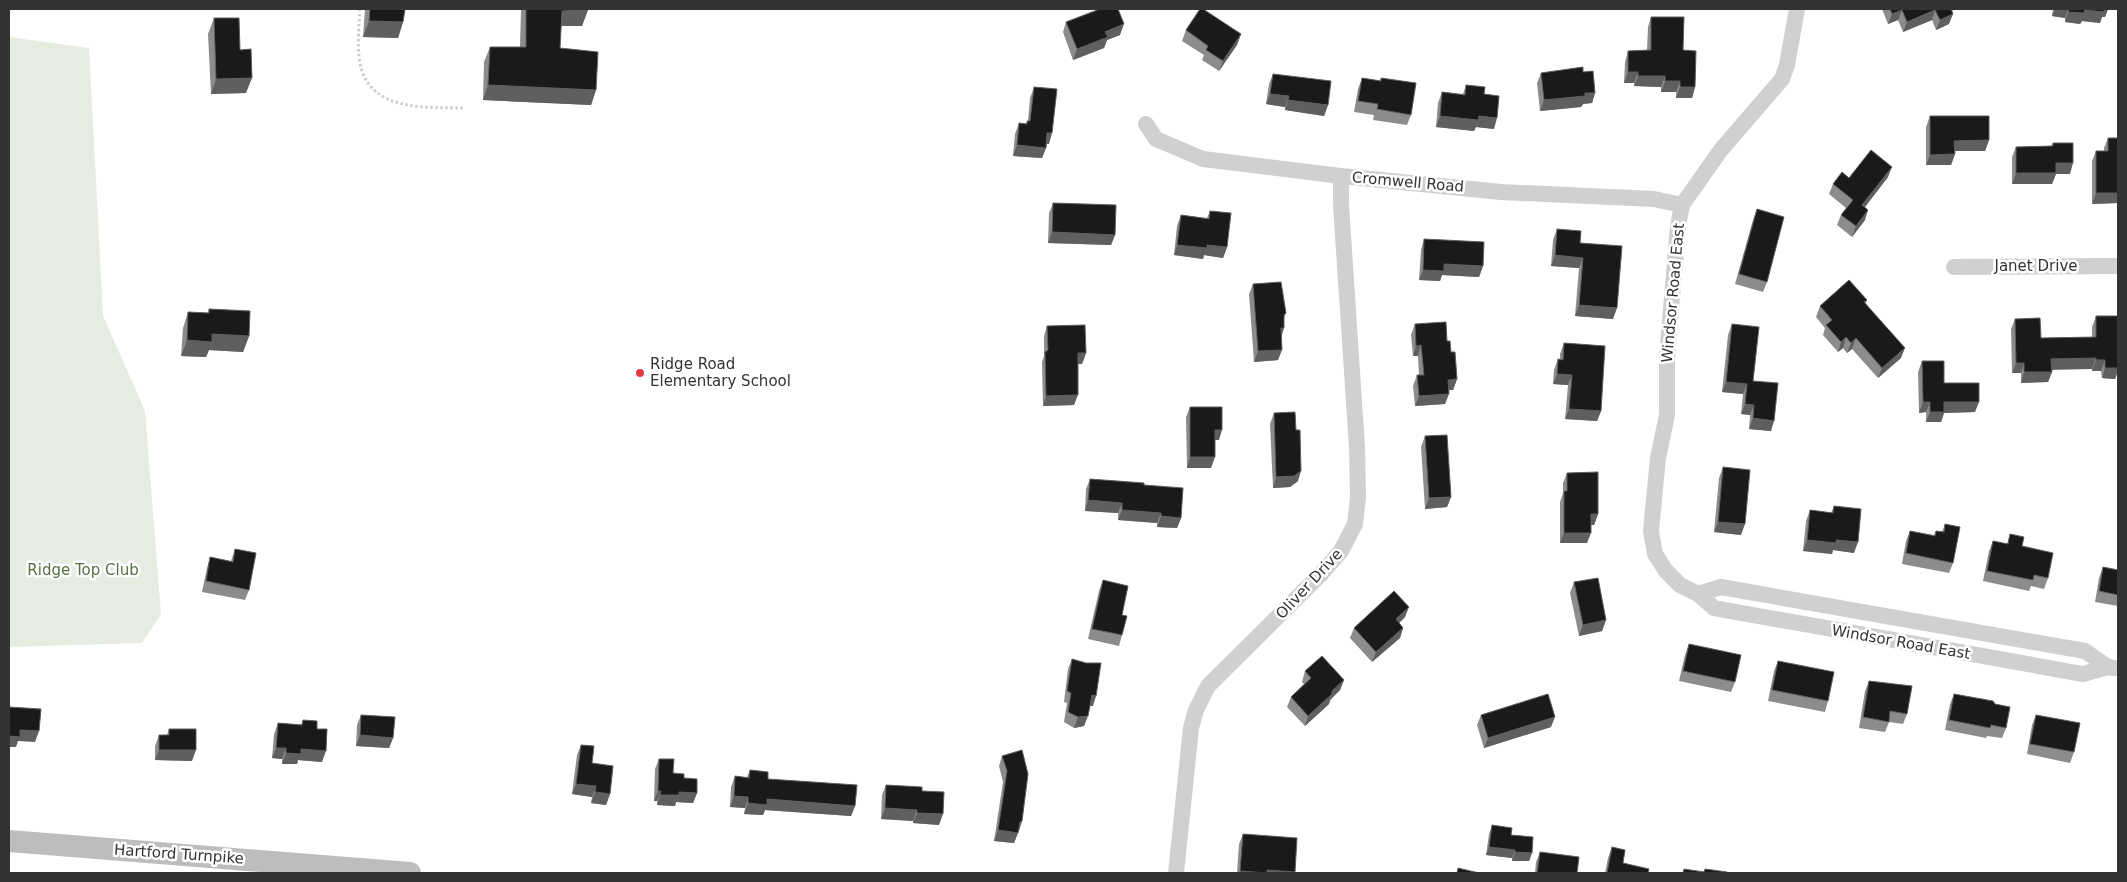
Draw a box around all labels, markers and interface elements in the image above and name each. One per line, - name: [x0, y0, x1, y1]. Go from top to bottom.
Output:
- street label: Cromwell Road: [1351, 168, 1465, 196]
- street label: Windsor Road East: [1658, 222, 1688, 364]
- street label: Janet Drive: [1994, 257, 2078, 275]
- place label: Ridge Road Elementary School: [650, 355, 791, 390]
- marker: Ridge Road Elementary School: [634, 367, 646, 379]
- street label: Oliver Drive: [1272, 545, 1346, 623]
- park label: Ridge Top Club: [27, 561, 139, 579]
- street label: Windsor Road East: [1830, 621, 1972, 663]
- street label: Hartford Turnpike: [114, 840, 244, 868]

